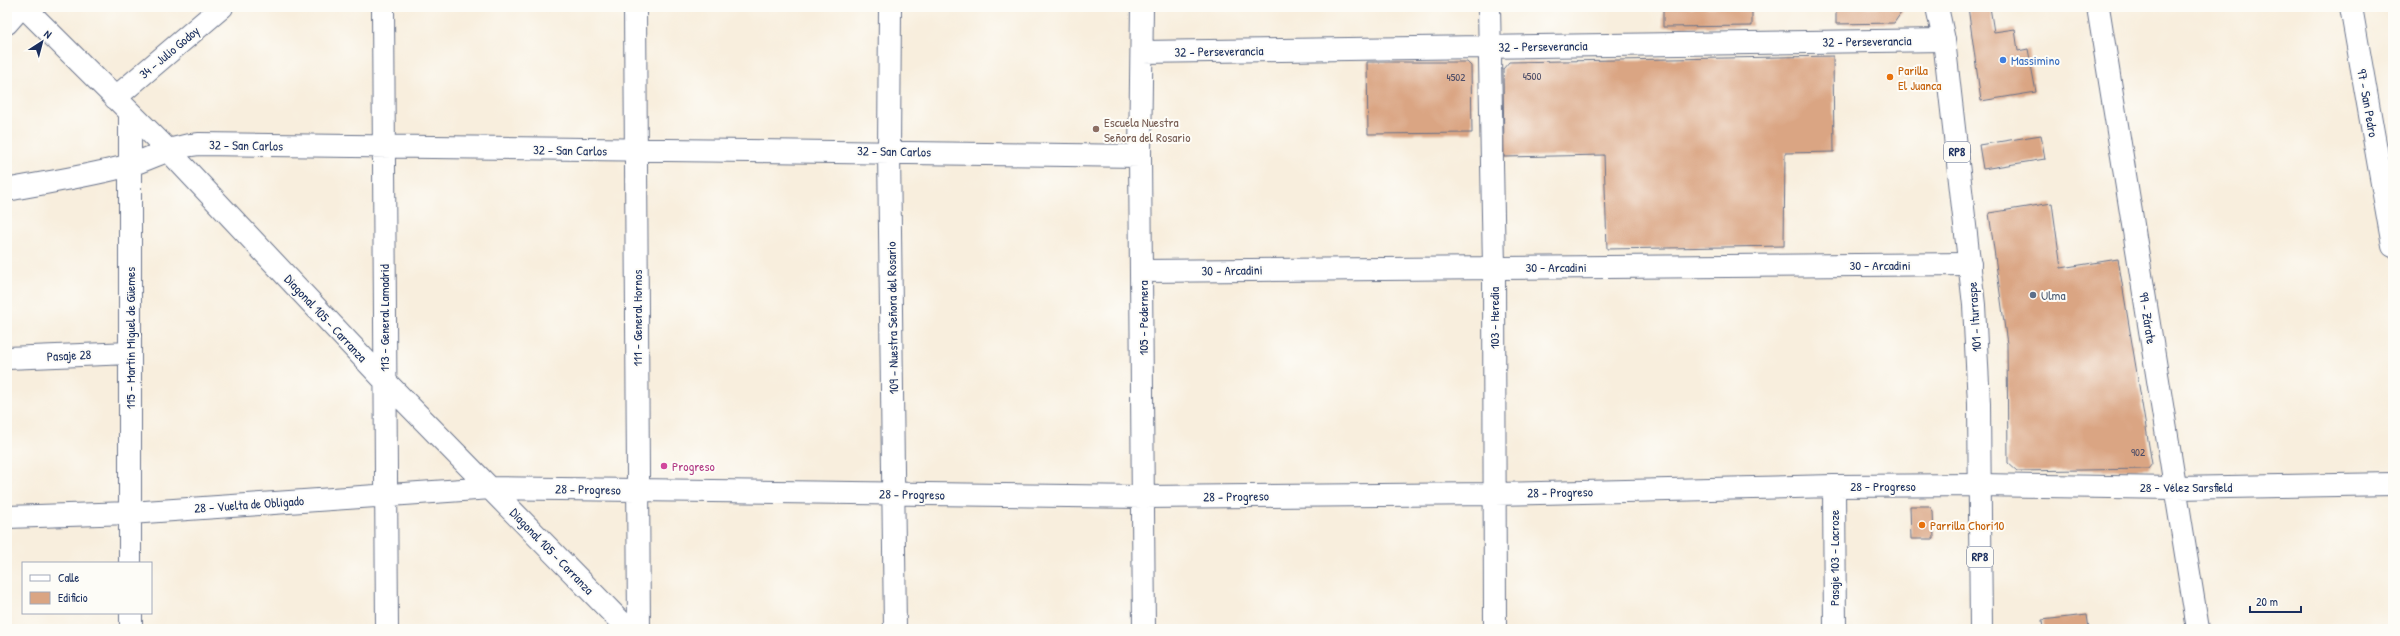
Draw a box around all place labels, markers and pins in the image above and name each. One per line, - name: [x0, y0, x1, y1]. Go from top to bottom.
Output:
- place label: Massimino: [2011, 51, 2060, 69]
- marker: Massimino: [1998, 55, 2008, 65]
- place label: Parilla El Juanca: [1898, 61, 1941, 94]
- marker: Parilla El Juanca: [1885, 72, 1895, 82]
- place label: Escuela Nuestra Señora del Rosario: [1104, 113, 1190, 146]
- marker: Escuela Nuestra Señora del Rosario: [1091, 124, 1101, 134]
- place label: Ulma: [2041, 286, 2066, 304]
- marker: Ulma: [2028, 290, 2038, 300]
- place label: Progreso: [672, 457, 715, 475]
- marker: Progreso: [659, 461, 669, 471]
- place label: Parrilla Chori10: [1930, 516, 2004, 534]
- marker: Parrilla Chori10: [1917, 520, 1927, 530]

